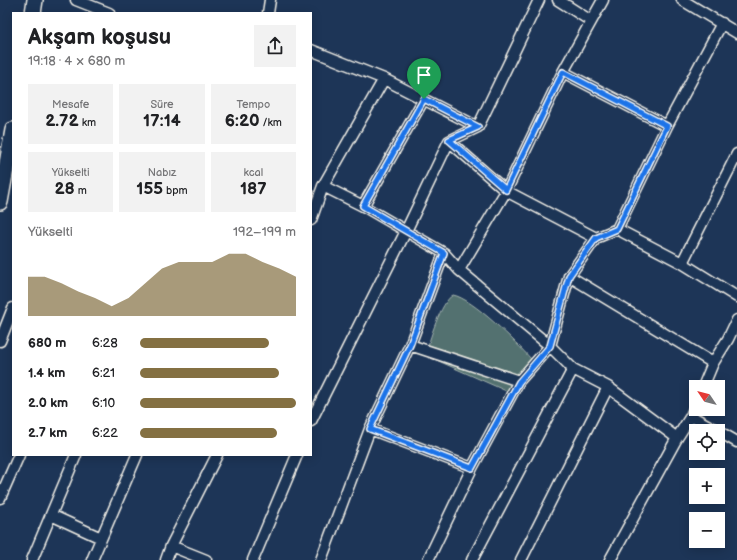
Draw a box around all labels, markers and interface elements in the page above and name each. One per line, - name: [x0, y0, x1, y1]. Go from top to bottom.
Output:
- text: Akşam koşusu: [28, 24, 171, 51]
- button: share: [254, 25, 296, 67]
- text: 19:18 · 4 × 680 m: [28, 53, 125, 69]
- pin: [407, 58, 441, 99]
- icon: arrive: [413, 64, 435, 86]
- text: Mesafe: [52, 98, 89, 111]
- text: Süre: [150, 98, 174, 111]
- text: Tempo: [236, 98, 270, 111]
- text: 2.72: [45, 111, 79, 131]
- text: 17:14: [143, 111, 181, 131]
- text: 6:20: [225, 111, 260, 131]
- text: km: [79, 116, 96, 129]
- text: /km: [260, 116, 282, 129]
- text: Yükselti: [52, 166, 90, 179]
- text: Nabız: [148, 166, 176, 179]
- text: kcal: [243, 166, 263, 179]
- text: 28: [54, 179, 75, 199]
- text: 155: [136, 179, 163, 199]
- text: 187: [240, 179, 267, 199]
- text: m: [75, 184, 87, 197]
- text: bpm: [163, 184, 188, 197]
- text: Yükselti: [28, 224, 73, 240]
- text: 192–199 m: [233, 224, 296, 240]
- text: 680 m: [28, 335, 66, 351]
- text: 6:28: [92, 335, 118, 351]
- text: 1.4 km: [28, 365, 65, 381]
- text: 6:21: [92, 365, 115, 381]
- north arrow: [689, 380, 725, 416]
- map controls: [689, 380, 725, 548]
- text: 2.0 km: [28, 395, 68, 411]
- text: 6:10: [92, 395, 115, 411]
- button: locate: [689, 424, 725, 460]
- text: 2.7 km: [28, 425, 67, 441]
- text: 6:22: [92, 425, 118, 441]
- button: +: [689, 468, 725, 504]
- button: −: [689, 512, 725, 548]

